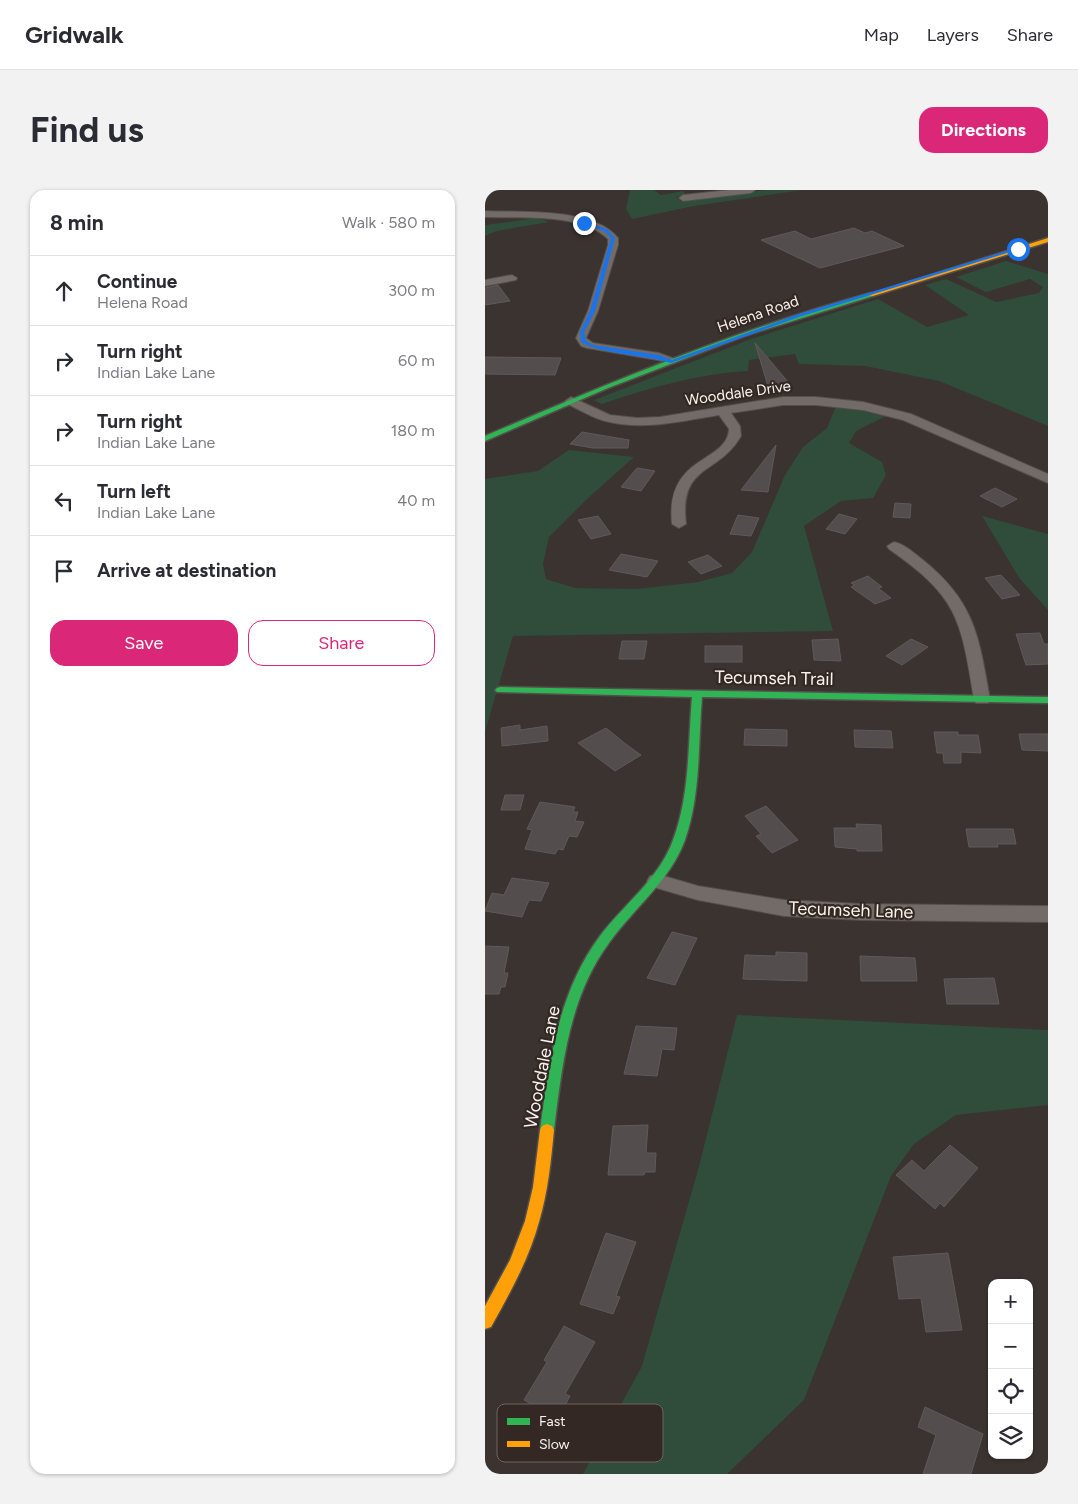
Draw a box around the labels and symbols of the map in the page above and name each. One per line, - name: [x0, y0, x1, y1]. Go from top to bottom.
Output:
- route end: [573, 212, 596, 235]
- route start: [1007, 238, 1030, 261]
- street label: Helena Road: [715, 292, 801, 336]
- street label: Wooddale Drive: [684, 377, 792, 409]
- street label: Tecumseh Trail: [714, 666, 834, 690]
- street label: Tecumseh Lane: [788, 897, 914, 923]
- street label: Wooddale Lane: [519, 1004, 565, 1130]
- legend: [497, 1404, 663, 1462]
- text: Fast: [539, 1413, 565, 1430]
- text: Slow: [539, 1436, 570, 1453]

